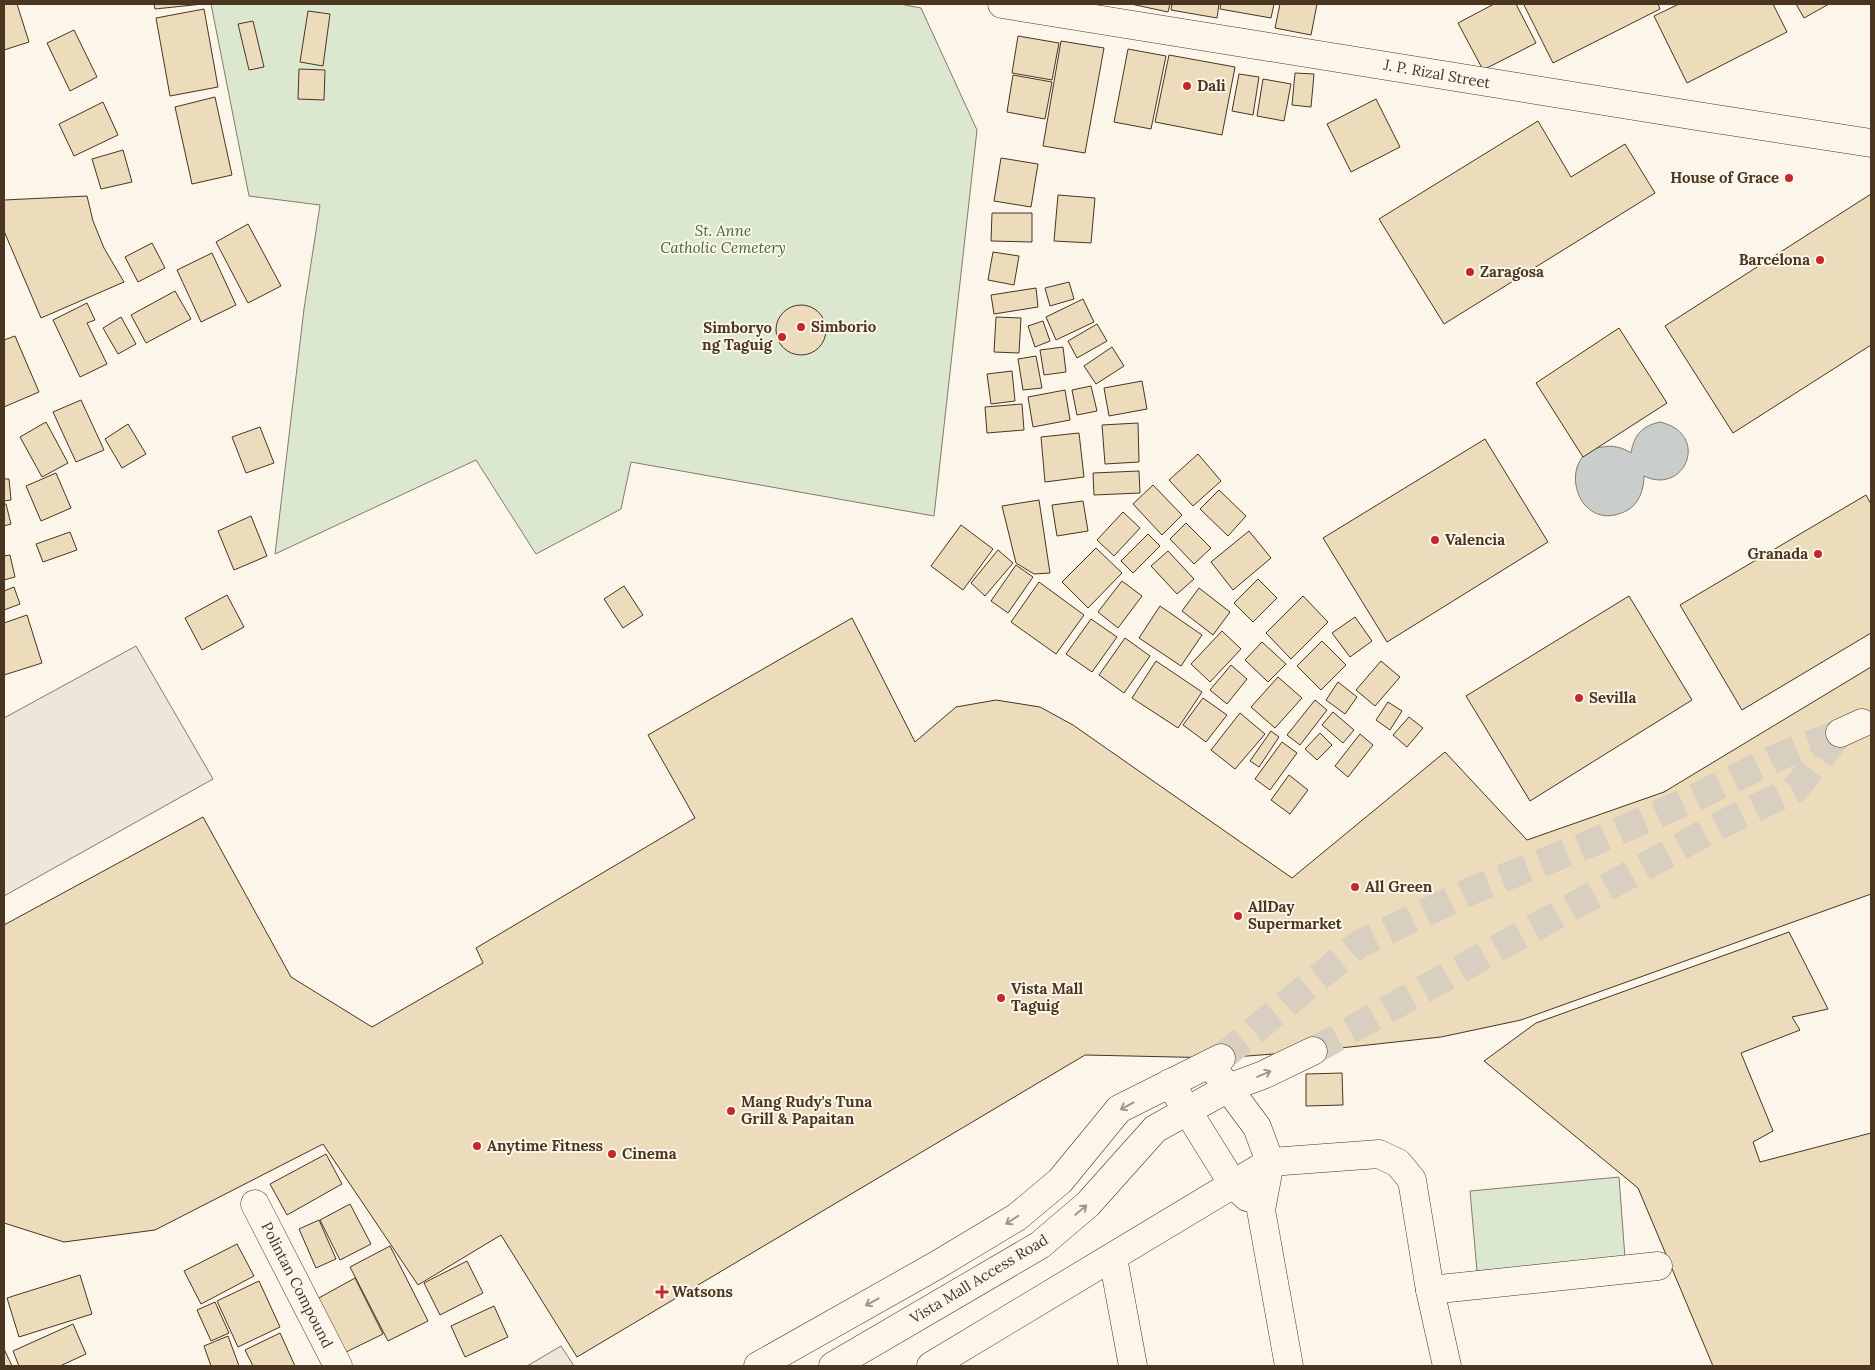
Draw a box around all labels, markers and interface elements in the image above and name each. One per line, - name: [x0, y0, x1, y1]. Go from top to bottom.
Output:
- street label: J. P. Rizal Street: [1381, 55, 1492, 92]
- place label: Dali: [1197, 76, 1226, 95]
- marker: Dali: [1181, 80, 1193, 92]
- place label: House of Grace: [1670, 168, 1779, 187]
- marker: House of Grace: [1783, 172, 1795, 184]
- park label: St. Anne Catholic Cemetery: [660, 221, 786, 257]
- place label: Barcelona: [1739, 250, 1810, 269]
- marker: Barcelona: [1814, 254, 1826, 266]
- place label: Zaragosa: [1480, 262, 1544, 281]
- marker: Zaragosa: [1464, 266, 1476, 278]
- place label: Simborio: [811, 317, 877, 336]
- place label: Simboryo ng Taguig: [702, 318, 773, 354]
- marker: Simborio: [795, 321, 807, 333]
- marker: Simboryo ng Taguig: [776, 331, 788, 343]
- place label: Valencia: [1445, 530, 1505, 549]
- marker: Valencia: [1429, 534, 1441, 546]
- place label: Granada: [1748, 544, 1808, 563]
- marker: Granada: [1812, 548, 1824, 560]
- place label: Sevilla: [1589, 688, 1636, 707]
- marker: Sevilla: [1573, 692, 1585, 704]
- place label: All Green: [1365, 877, 1433, 896]
- marker: All Green: [1349, 881, 1361, 893]
- place label: AllDay Supermarket: [1248, 897, 1343, 933]
- marker: AllDay Supermarket: [1232, 910, 1244, 922]
- place label: Vista Mall Taguig: [1011, 979, 1083, 1015]
- marker: Vista Mall Taguig: [995, 992, 1007, 1004]
- one-way arrow: [1256, 1069, 1271, 1078]
- place label: Mang Rudy's Tuna Grill & Papaitan: [741, 1092, 872, 1128]
- one-way arrow: [1120, 1101, 1134, 1111]
- marker: Mang Rudy's Tuna Grill & Papaitan: [725, 1105, 737, 1117]
- place label: Anytime Fitness: [487, 1136, 603, 1155]
- marker: Anytime Fitness: [471, 1140, 483, 1152]
- place label: Cinema: [622, 1144, 677, 1163]
- marker: Cinema: [606, 1148, 618, 1160]
- one-way arrow: [1074, 1205, 1087, 1216]
- one-way arrow: [1006, 1215, 1020, 1225]
- street label: Polintan Compound: [257, 1219, 337, 1351]
- street label: Vista Mall Access Road: [905, 1230, 1051, 1328]
- place label: Watsons: [672, 1282, 733, 1301]
- marker: Watsons: [656, 1286, 668, 1298]
- one-way arrow: [866, 1297, 880, 1307]

